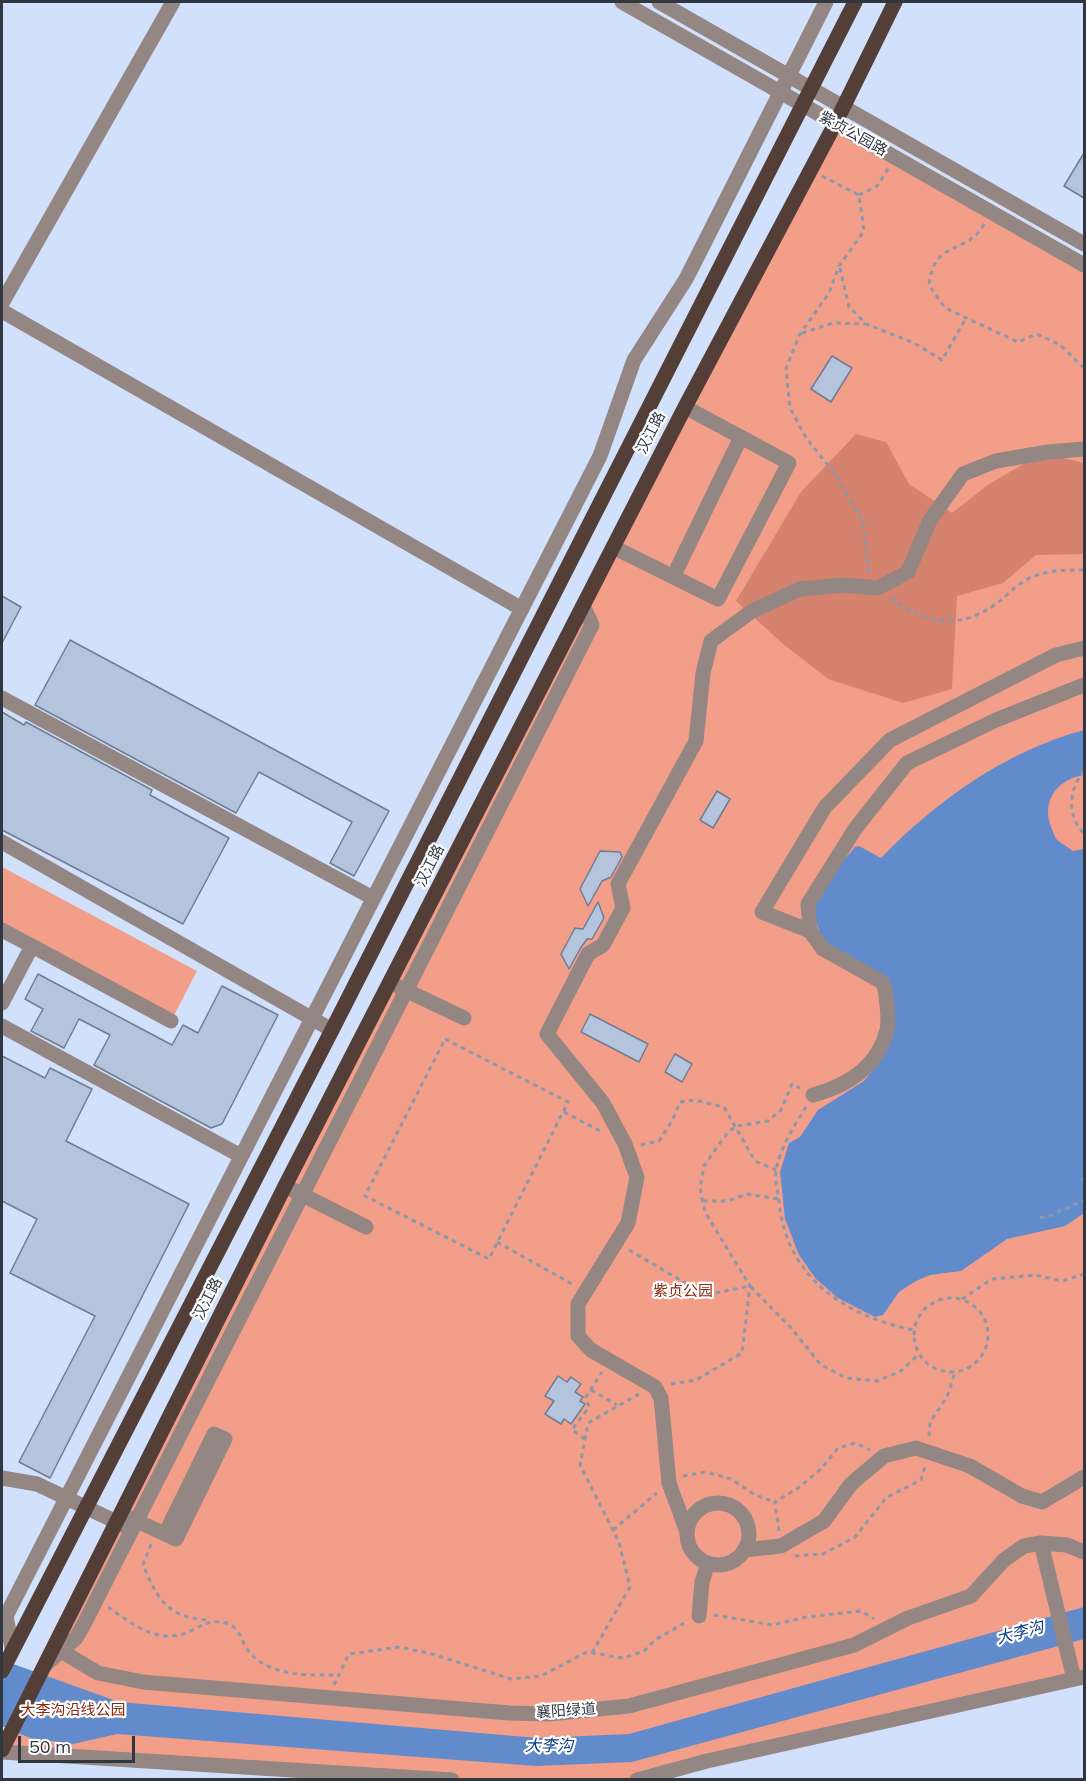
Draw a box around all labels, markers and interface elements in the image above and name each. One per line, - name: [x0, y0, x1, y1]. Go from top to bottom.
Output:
- street label: 紫贞公园路: [816, 108, 890, 160]
- street label: 汉江路: [633, 409, 669, 457]
- street label: 汉江路: [412, 842, 448, 890]
- street label: 汉江路: [190, 1275, 226, 1323]
- park label: 紫贞公园: [653, 1282, 713, 1300]
- water label: 大李沟: [994, 1618, 1046, 1648]
- street label: 襄阳绿道: [535, 1700, 597, 1722]
- park label: 大李沟沿线公园: [21, 1701, 125, 1719]
- scale bar: [21, 1724, 138, 1762]
- text: 50 m: [29, 1735, 71, 1758]
- water label: 大李沟: [525, 1736, 573, 1756]

